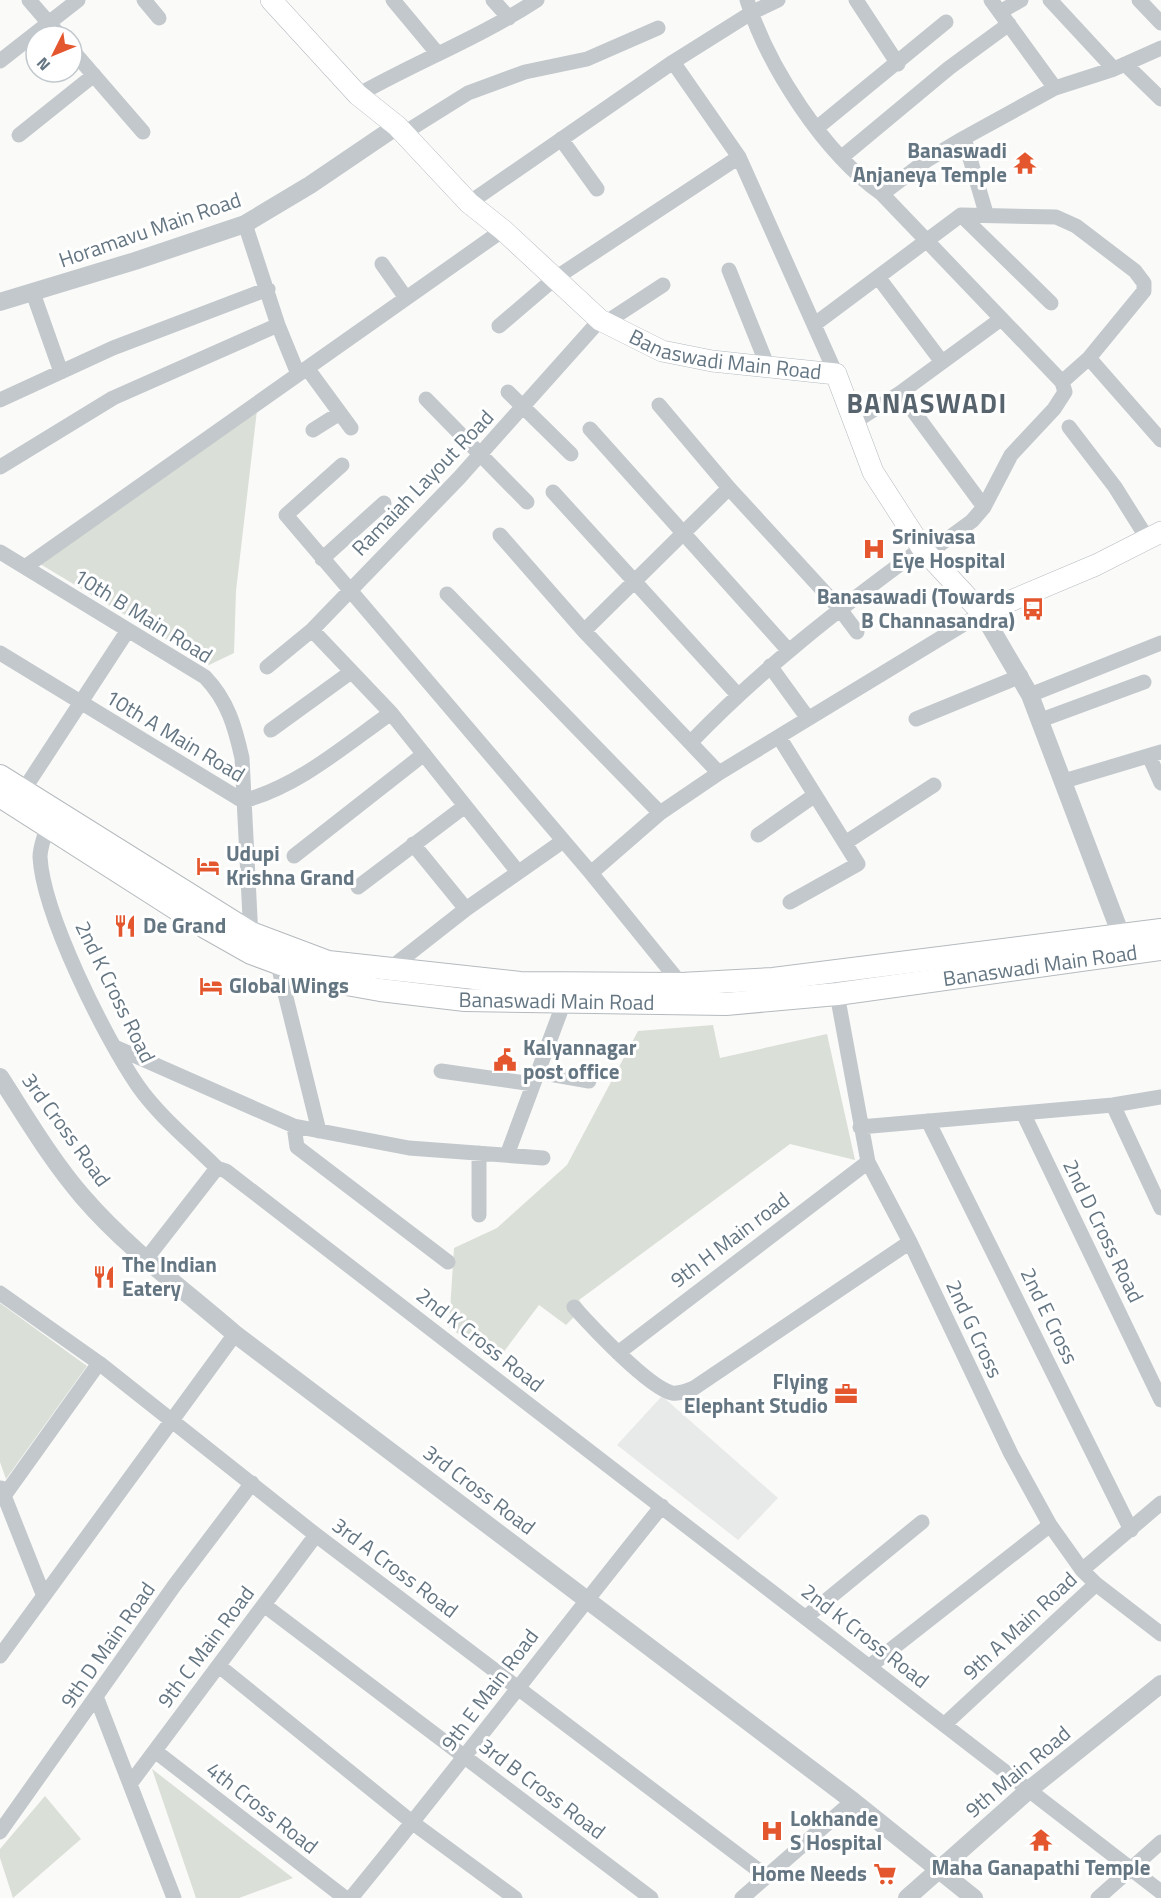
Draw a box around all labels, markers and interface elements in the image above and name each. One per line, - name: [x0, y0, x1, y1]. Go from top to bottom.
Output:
- north arrow: [24, 24, 84, 84]
- text: N: [30, 52, 56, 76]
- place label: Banaswadi Anjaneya Temple: [853, 134, 1007, 190]
- temple icon: Banaswadi Anjaneya Temple: [1012, 150, 1038, 176]
- street label: Horamavu Main Road: [54, 183, 245, 275]
- street label: Banaswadi Main Road: [624, 320, 823, 387]
- district label: BANASWADI: [846, 382, 1008, 423]
- street label: Ramaiah Layout Road: [344, 402, 501, 563]
- place label: Srinivasa Eye Hospital: [892, 520, 1005, 576]
- hospital icon: Srinivasa Eye Hospital: [861, 536, 887, 562]
- street label: 10th B Main Road: [68, 560, 219, 671]
- place label: Banasawadi (Towards B Channasandra): [817, 580, 1015, 636]
- bus stop icon: Banasawadi (Towards B Channasandra): [1020, 596, 1046, 622]
- street label: 10th A Main Road: [100, 681, 251, 790]
- place label: Udupi Krishna Grand: [226, 837, 355, 893]
- hotel icon: Udupi Krishna Grand: [195, 853, 221, 879]
- place label: De Grand: [143, 909, 226, 941]
- restaurant icon: De Grand: [112, 913, 138, 939]
- street label: 2nd K Cross Road: [68, 915, 164, 1068]
- street label: Banaswadi Main Road: [941, 935, 1139, 994]
- place label: Global Wings: [229, 969, 349, 1001]
- hotel icon: Global Wings: [198, 973, 224, 999]
- street label: Banaswadi Main Road: [458, 983, 655, 1018]
- place label: Kalyannagar post office: [523, 1031, 637, 1087]
- public building icon: Kalyannagar post office: [492, 1047, 518, 1073]
- street label: 3rd Cross Road: [15, 1066, 119, 1193]
- street label: 2nd D Cross Road: [1055, 1153, 1152, 1308]
- street label: 9th H Main road: [663, 1184, 796, 1295]
- place label: The Indian Eatery: [122, 1248, 217, 1304]
- street label: 2nd E Cross: [1013, 1262, 1087, 1369]
- restaurant icon: The Indian Eatery: [91, 1264, 117, 1290]
- street label: 2nd G Cross: [938, 1274, 1012, 1383]
- street label: 2nd K Cross Road: [410, 1279, 551, 1399]
- place label: Flying Elephant Studio: [684, 1365, 828, 1421]
- office icon: Flying Elephant Studio: [833, 1381, 859, 1407]
- street label: 3rd Cross Road: [417, 1436, 543, 1542]
- street label: 3rd A Cross Road: [326, 1509, 465, 1625]
- street label: 9th A Main Road: [955, 1564, 1084, 1687]
- street label: 9th D Main Road: [52, 1575, 163, 1714]
- street label: 2nd K Cross Road: [795, 1575, 936, 1695]
- street label: 9th C Main Road: [149, 1579, 262, 1714]
- street label: 9th E Main Road: [433, 1622, 546, 1757]
- street label: 9th Main Road: [958, 1717, 1077, 1825]
- street label: 3rd B Cross Road: [473, 1730, 613, 1846]
- street label: 4th Cross Road: [200, 1753, 325, 1861]
- place label: Lokhande S Hospital: [790, 1802, 882, 1858]
- hospital icon: Lokhande S Hospital: [759, 1818, 785, 1844]
- temple icon: Maha Ganapathi Temple: [1028, 1827, 1054, 1853]
- place label: Maha Ganapathi Temple: [932, 1851, 1150, 1883]
- place label: Home Needs: [752, 1857, 867, 1889]
- supermarket icon: Home Needs: [872, 1861, 898, 1887]

